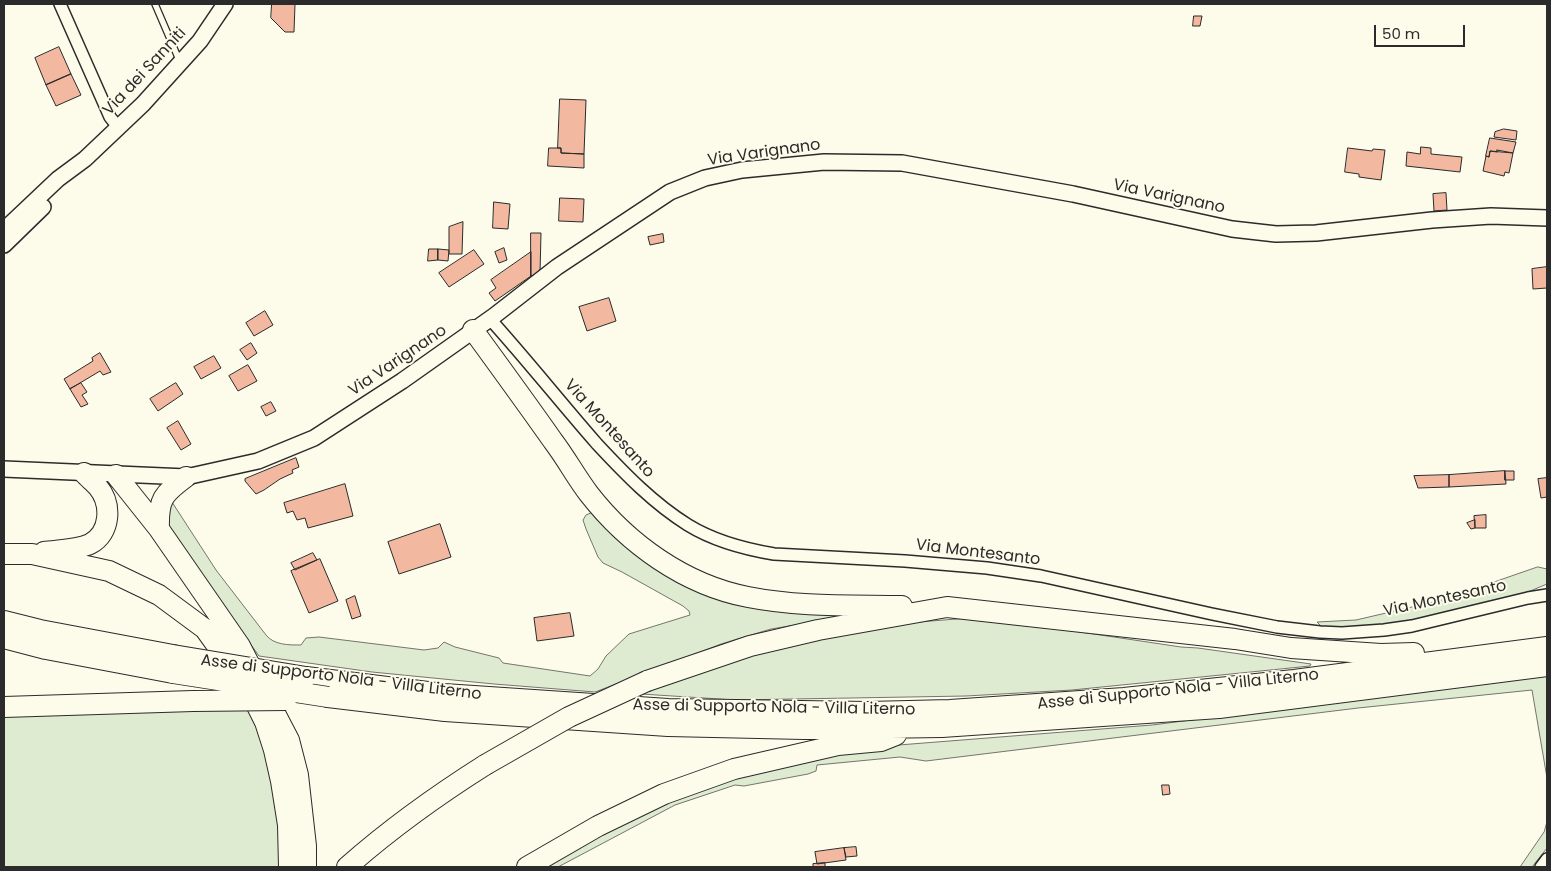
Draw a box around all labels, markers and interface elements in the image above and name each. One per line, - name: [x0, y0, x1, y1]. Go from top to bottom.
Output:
- scale bar: [1376, 15, 1467, 47]
- text: 50 m: [1382, 23, 1420, 44]
- street label: Via dei Sanniti: [99, 24, 191, 120]
- street label: Via Varignano: [706, 136, 822, 170]
- street label: Via Varignano: [1111, 176, 1227, 218]
- street label: Via Varignano: [345, 321, 451, 401]
- street label: Via Montesanto: [560, 376, 658, 482]
- street label: Via Montesanto: [915, 536, 1041, 570]
- street label: Via Montesanto: [1382, 577, 1508, 621]
- street label: Asse di Supporto Nola - Villa Literno: [199, 651, 483, 705]
- street label: Asse di Supporto Nola - Villa Literno: [1036, 666, 1320, 714]
- street label: Asse di Supporto Nola - Villa Literno: [632, 696, 916, 720]

